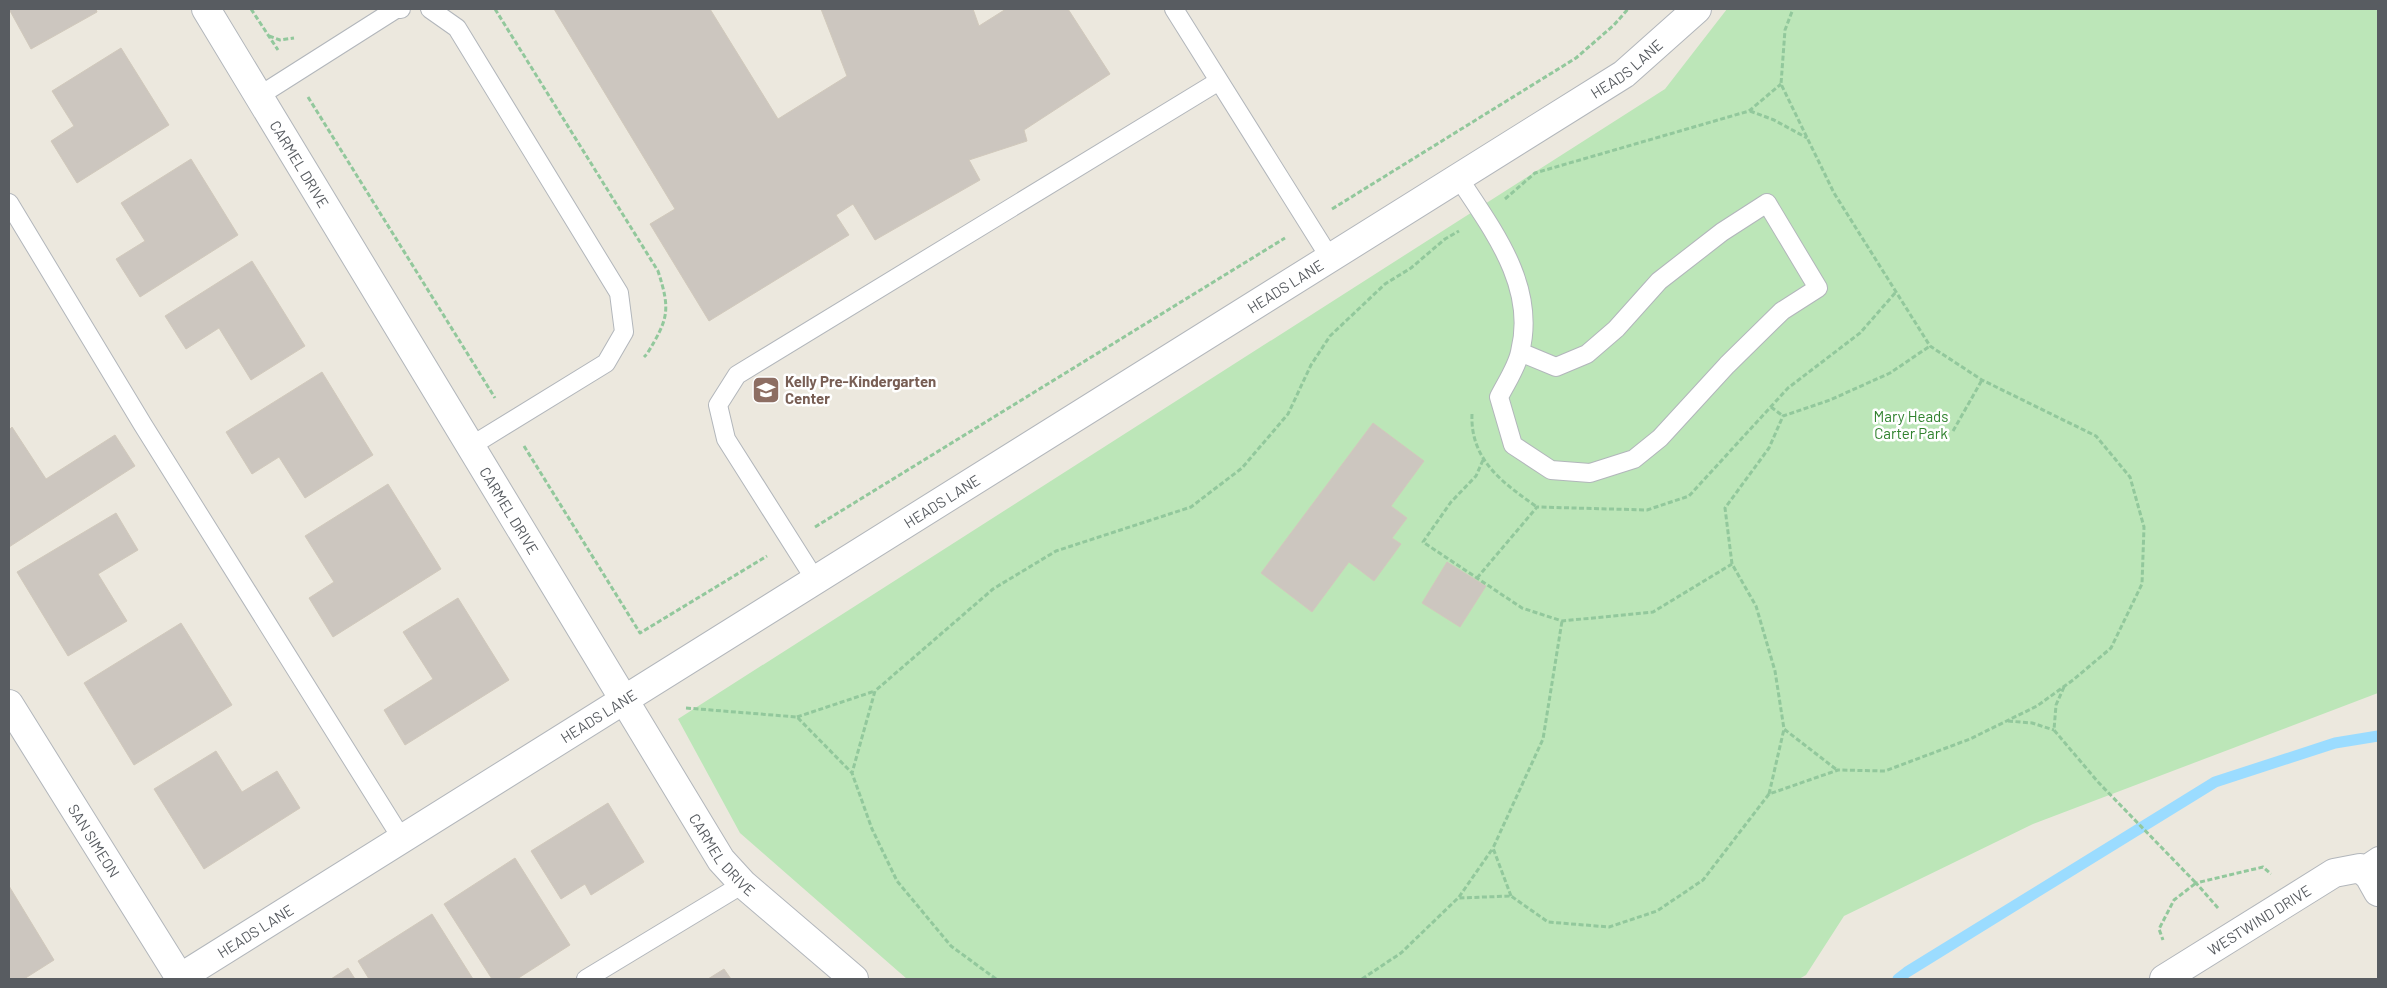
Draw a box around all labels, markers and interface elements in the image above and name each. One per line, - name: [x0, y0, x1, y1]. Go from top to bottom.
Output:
- street label: HEADS LANE: [1587, 35, 1666, 102]
- street label: CARMEL DRIVE: [266, 117, 333, 211]
- street label: HEADS LANE: [1244, 256, 1326, 317]
- place label: Kelly Pre-Kindergarten Center: [785, 372, 936, 407]
- school or university icon: Kelly Pre-Kindergarten Center: [751, 375, 781, 405]
- park label: Mary Heads Carter Park: [1874, 407, 1949, 442]
- street label: CARMEL DRIVE: [476, 463, 543, 557]
- street label: HEADS LANE: [900, 470, 983, 532]
- street label: HEADS LANE: [557, 685, 640, 746]
- street label: SAN SIMEON: [65, 801, 124, 881]
- street label: CARMEL DRIVE: [686, 810, 759, 899]
- street label: WESTWIND DRIVE: [2204, 881, 2314, 959]
- street label: HEADS LANE: [214, 900, 297, 961]

